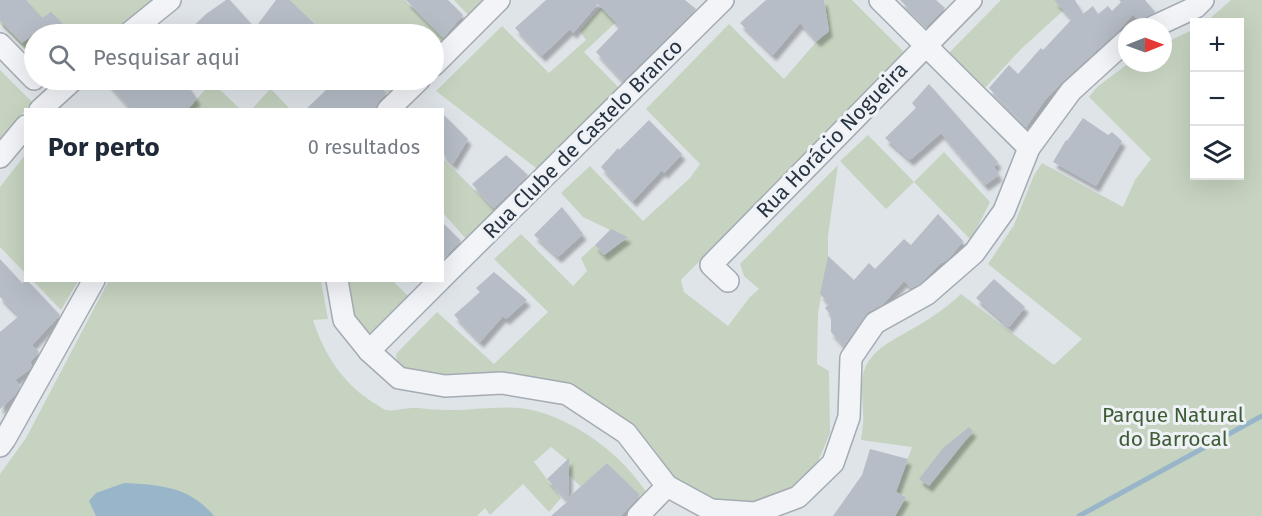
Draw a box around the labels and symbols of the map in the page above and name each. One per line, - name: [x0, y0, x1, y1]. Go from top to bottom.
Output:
- north arrow: [1118, 18, 1172, 72]
- street label: Rua Clube de Castelo Branco: [478, 34, 688, 244]
- street label: Rua Horácio Nogueira: [751, 57, 913, 223]
- park label: Parque Natural do Barrocal: [1102, 402, 1244, 452]

